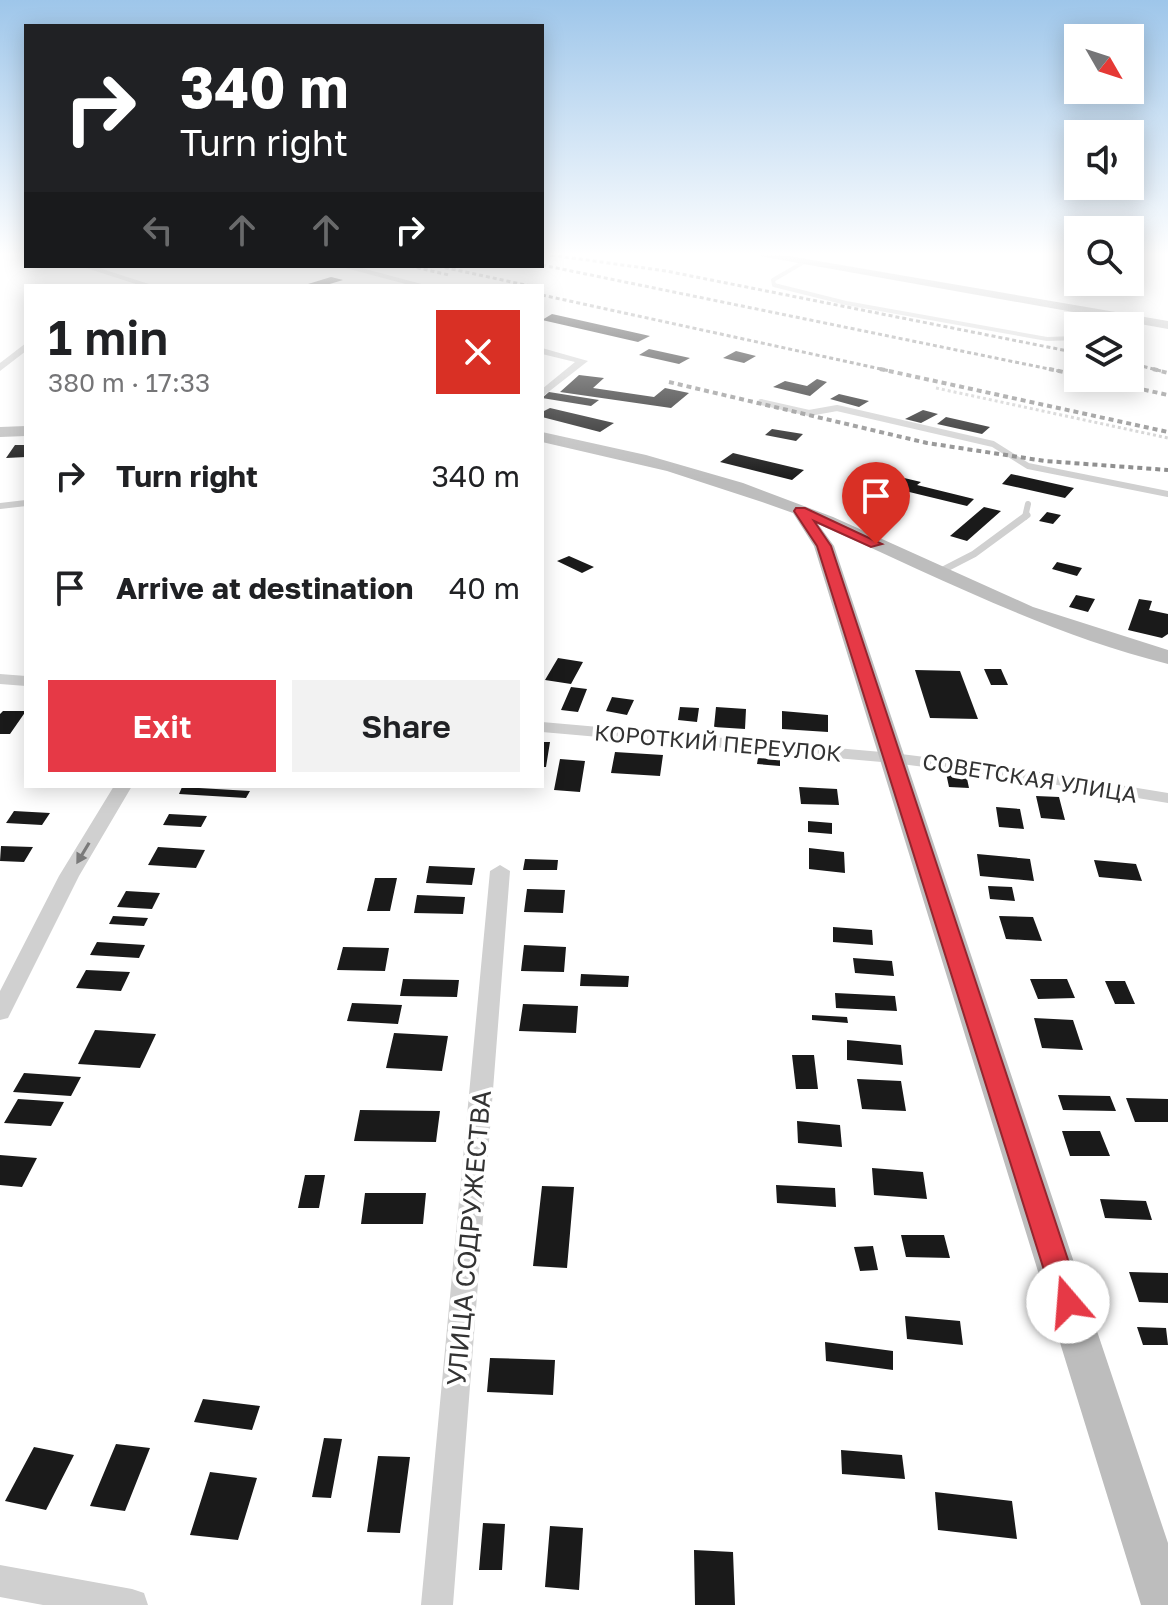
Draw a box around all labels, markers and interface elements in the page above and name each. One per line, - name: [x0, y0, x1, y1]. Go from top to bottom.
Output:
- north arrow: [1064, 24, 1144, 104]
- map controls: [1064, 24, 1144, 392]
- text: 340 m: [180, 53, 349, 120]
- icon: right: [48, 56, 152, 160]
- button: sound: [1064, 120, 1144, 200]
- text: Turn right: [180, 121, 348, 164]
- icon: left: [136, 208, 180, 252]
- icon: ahead: [220, 208, 264, 252]
- icon: ahead: [304, 208, 348, 252]
- icon: right: [388, 208, 432, 252]
- button: search: [1064, 216, 1144, 296]
- text: 1 min: [48, 308, 168, 366]
- button: close: [436, 310, 520, 394]
- button: layers: [1064, 312, 1144, 392]
- text: 380 m · 17:33: [48, 367, 210, 398]
- icon: right: [48, 454, 92, 498]
- text: Turn right: [116, 458, 258, 494]
- text: 340 m: [432, 458, 520, 494]
- pin: [842, 462, 910, 544]
- icon: arrive: [854, 474, 898, 518]
- icon: arrive: [48, 566, 92, 610]
- text: Arrive at destination: [116, 570, 413, 606]
- text: 40 m: [449, 570, 520, 606]
- button: Exit: [48, 680, 276, 772]
- button: Share: [292, 680, 520, 772]
- street label: КОРОТКИЙ ПЕРЕУЛОК: [593, 718, 843, 767]
- street label: СОВЕТСКАЯ УЛИЦА: [921, 747, 1140, 808]
- one-way arrow: [76, 842, 90, 864]
- street label: УЛИЦА СОДРУЖЕСТВА: [440, 1089, 497, 1387]
- position arrow: [1026, 1260, 1110, 1344]

